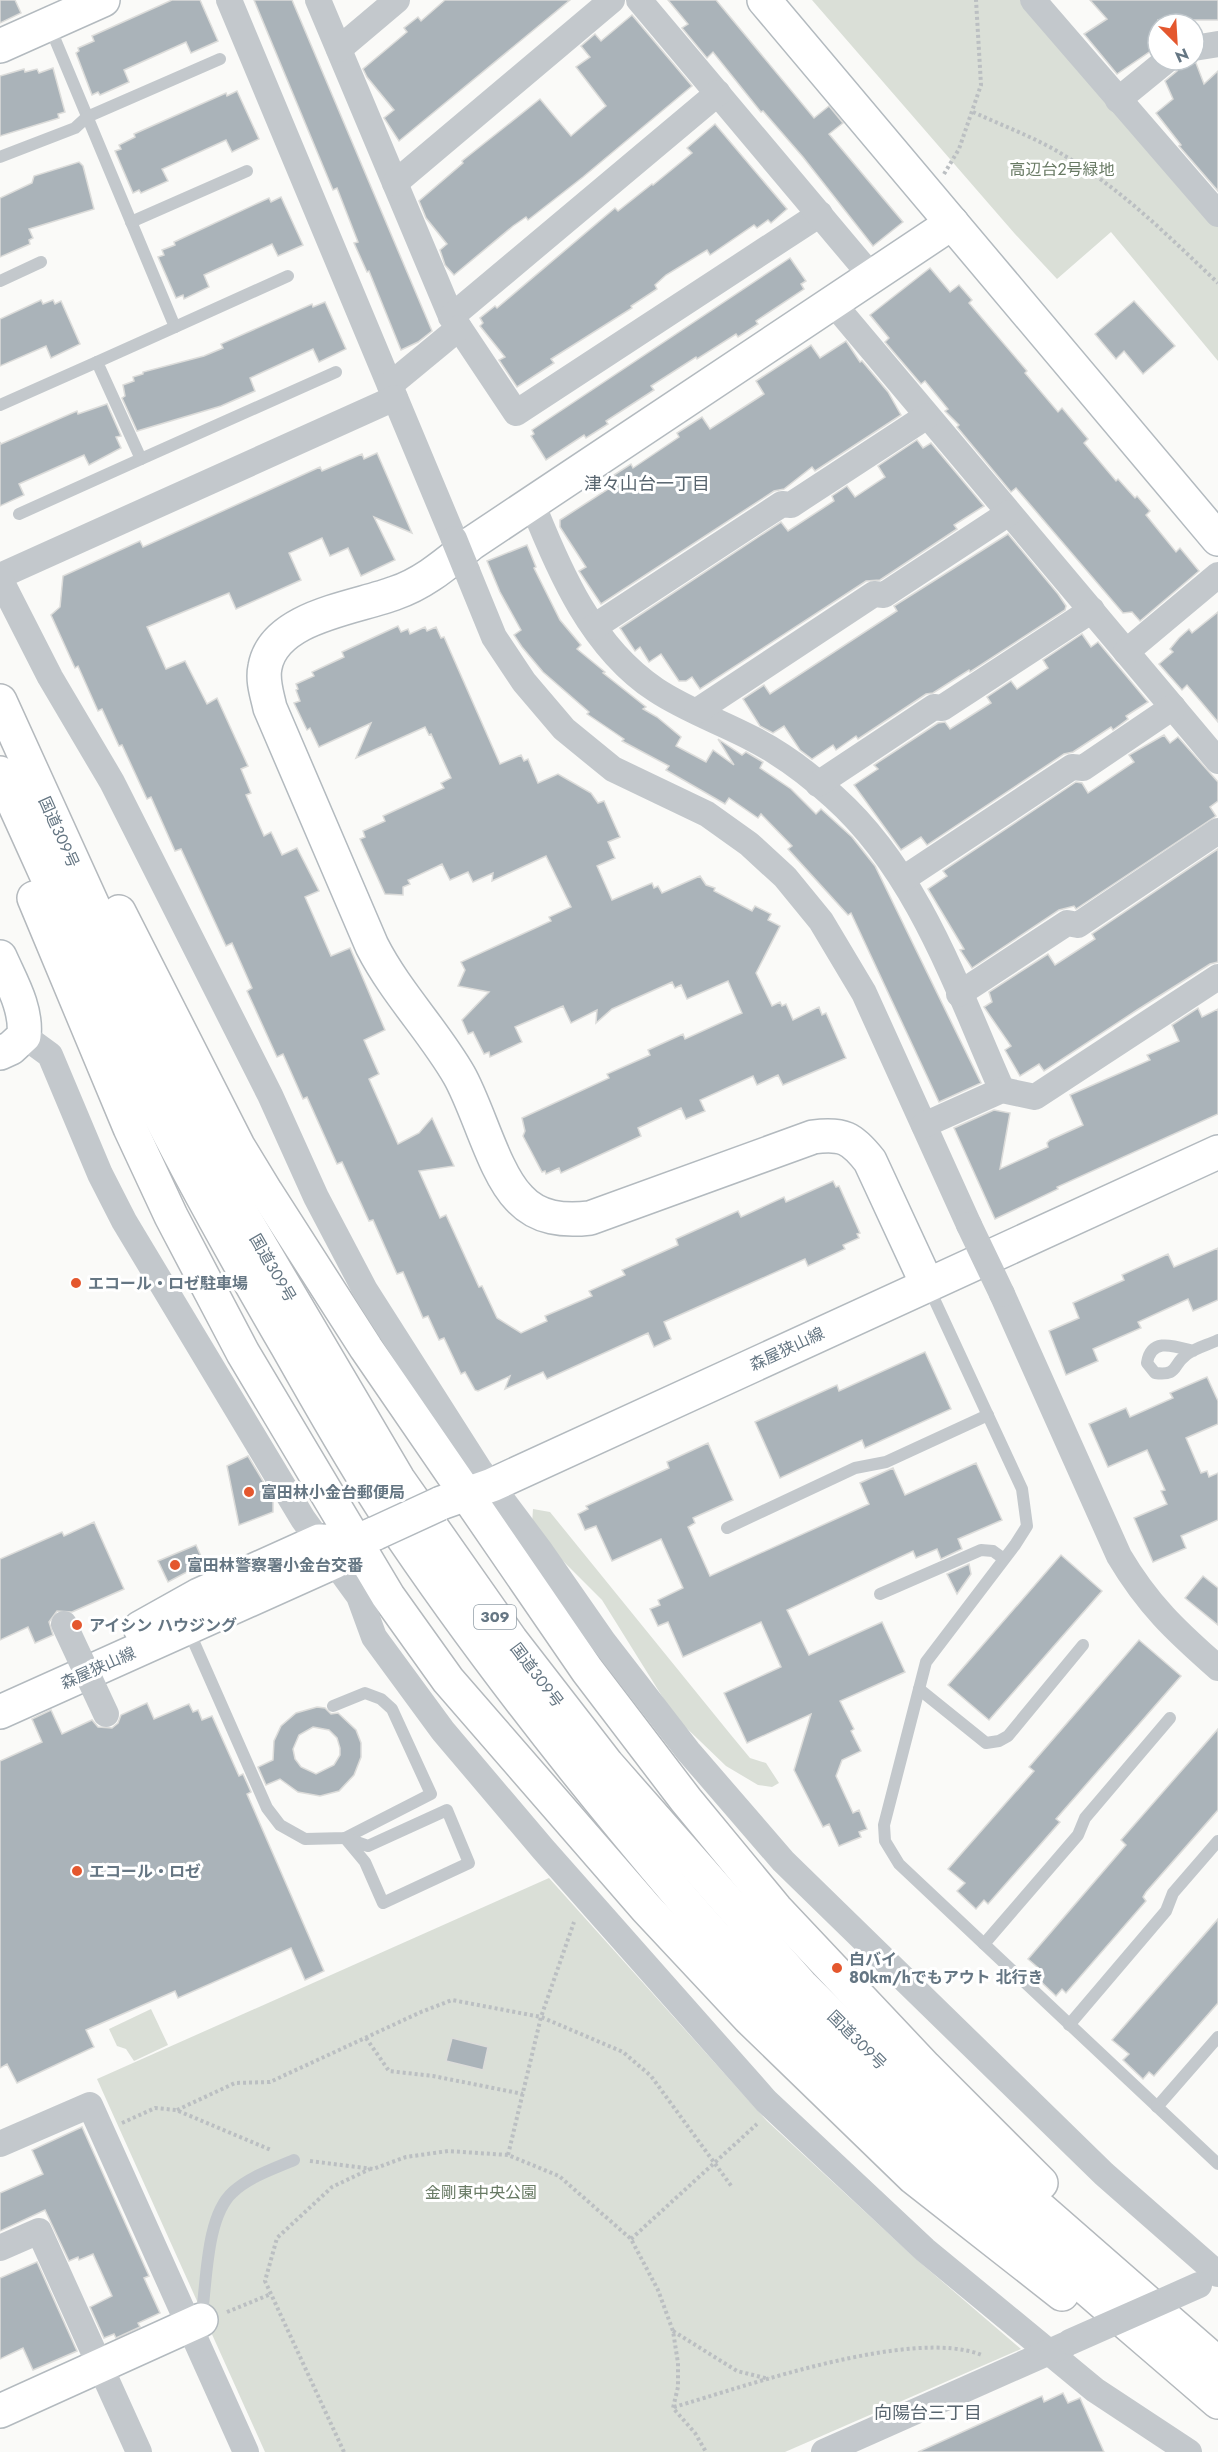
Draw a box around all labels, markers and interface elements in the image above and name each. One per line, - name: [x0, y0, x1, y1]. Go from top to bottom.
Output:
- north arrow: [1146, 12, 1206, 72]
- text: N: [1171, 42, 1192, 68]
- park label: 高辺台2号緑地: [1009, 158, 1115, 181]
- district label: 津々山台一丁目: [584, 471, 710, 497]
- street label: 国道309号: [33, 793, 85, 871]
- street label: 国道309号: [244, 1230, 302, 1306]
- place label: エコール・ロゼ駐車場: [88, 1272, 248, 1295]
- marker: エコール・ロゼ駐車場: [69, 1276, 83, 1290]
- street label: 森屋狭山線: [746, 1322, 828, 1376]
- place label: 富田林小金台郵便局: [261, 1481, 405, 1504]
- marker: 富田林小金台郵便局: [242, 1485, 256, 1499]
- place label: 富田林警察署小金台交番: [187, 1554, 363, 1577]
- marker: 富田林警察署小金台交番: [168, 1558, 182, 1572]
- road number: 309: [474, 1605, 516, 1629]
- place label: アイシン ハウジング: [89, 1614, 237, 1637]
- marker: アイシン ハウジング: [70, 1618, 84, 1632]
- street label: 国道309号: [505, 1638, 569, 1712]
- street label: 森屋狭山線: [57, 1641, 139, 1695]
- place label: エコール・ロゼ: [89, 1860, 201, 1883]
- marker: エコール・ロゼ: [70, 1864, 84, 1878]
- place label: 白バイ 80km/hでもアウト 北行き: [849, 1948, 1044, 1989]
- marker: 白バイ 80km/hでもアウト 北行き: [830, 1961, 844, 1975]
- street label: 国道309号: [822, 2005, 892, 2075]
- park label: 金剛東中央公園: [425, 2181, 537, 2204]
- district label: 向陽台三丁目: [874, 2400, 982, 2426]

